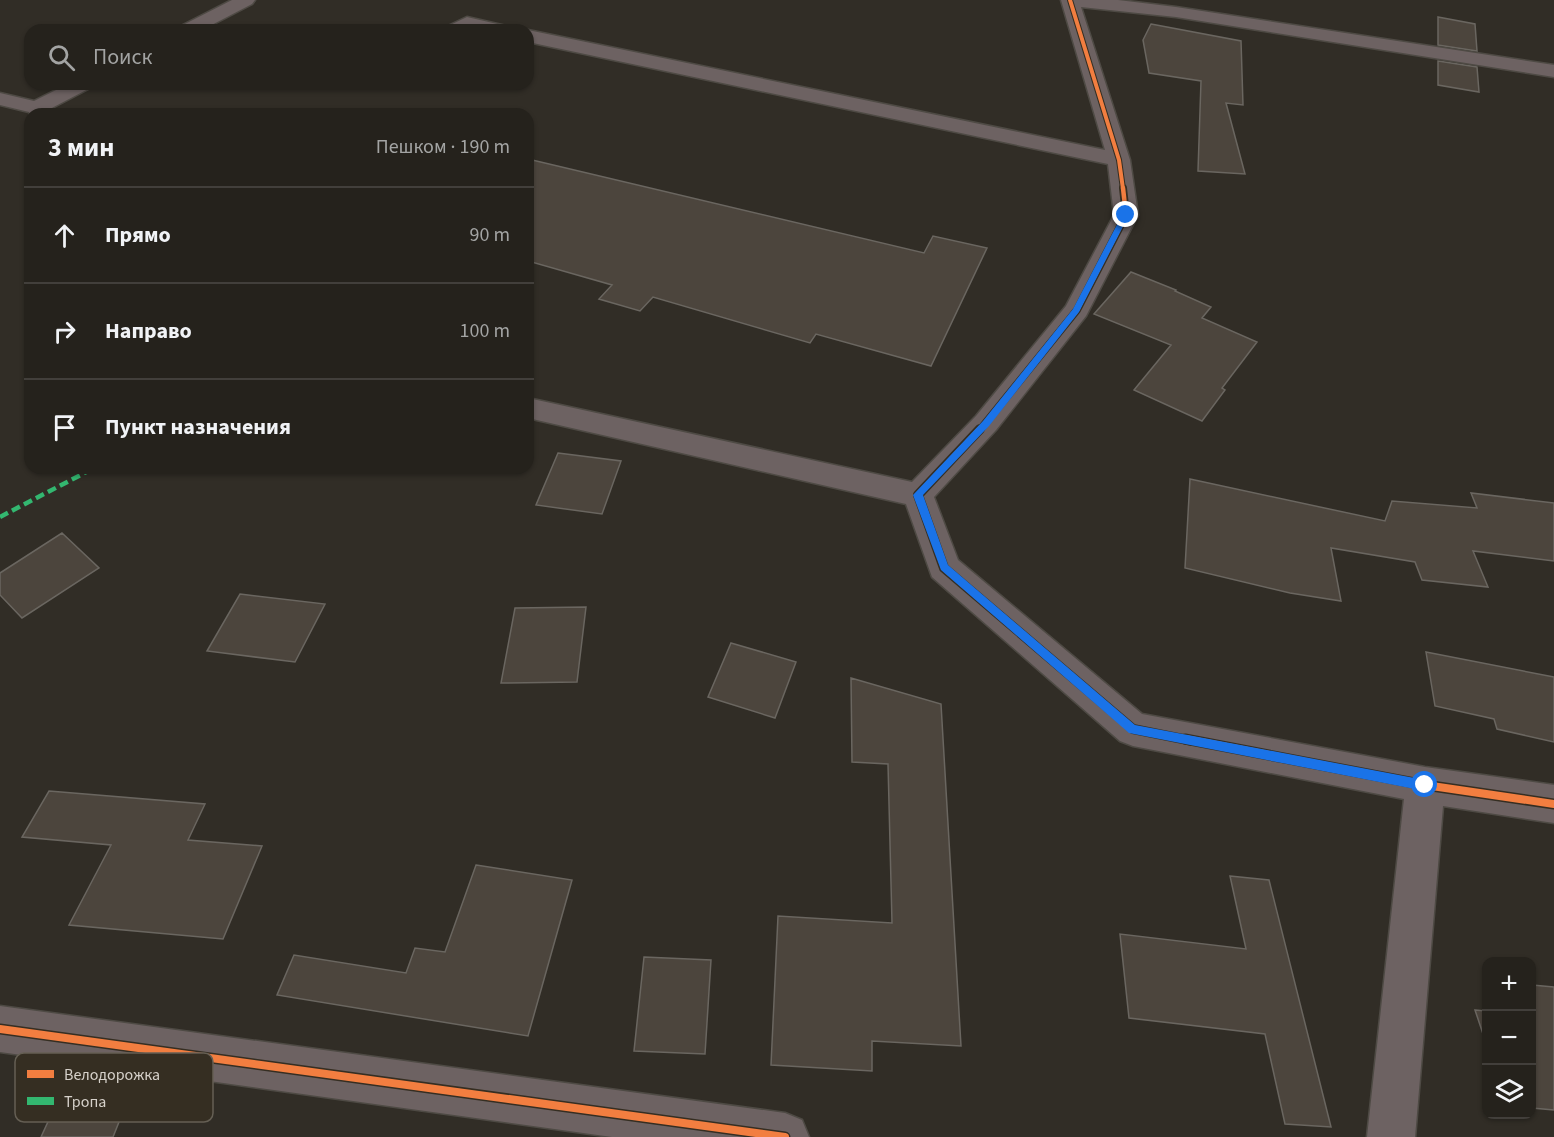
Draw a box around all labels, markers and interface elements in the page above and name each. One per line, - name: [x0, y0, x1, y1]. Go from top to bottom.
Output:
- search box: [24, 24, 534, 90]
- icon: search: [45, 41, 78, 74]
- text: Поиск: [93, 41, 152, 73]
- text: 3 мин: [48, 129, 114, 166]
- text: Пешком · 190 m: [376, 133, 510, 161]
- route end: [1112, 201, 1138, 227]
- icon: ahead: [48, 219, 81, 252]
- text: Прямо: [105, 219, 171, 251]
- text: 90 m: [470, 221, 510, 249]
- icon: right: [48, 315, 81, 348]
- text: Направо: [105, 315, 192, 347]
- text: 100 m: [460, 317, 510, 345]
- icon: arrive: [48, 411, 81, 444]
- text: Пункт назначения: [105, 411, 291, 443]
- route start: [1411, 771, 1437, 797]
- map controls: [1482, 957, 1536, 1119]
- button: +: [1482, 957, 1536, 1011]
- button: −: [1482, 1011, 1536, 1065]
- legend: [15, 1053, 213, 1122]
- text: Велодорожка: [64, 1064, 160, 1086]
- button: layers: [1482, 1065, 1536, 1119]
- text: Тропа: [64, 1091, 106, 1113]

